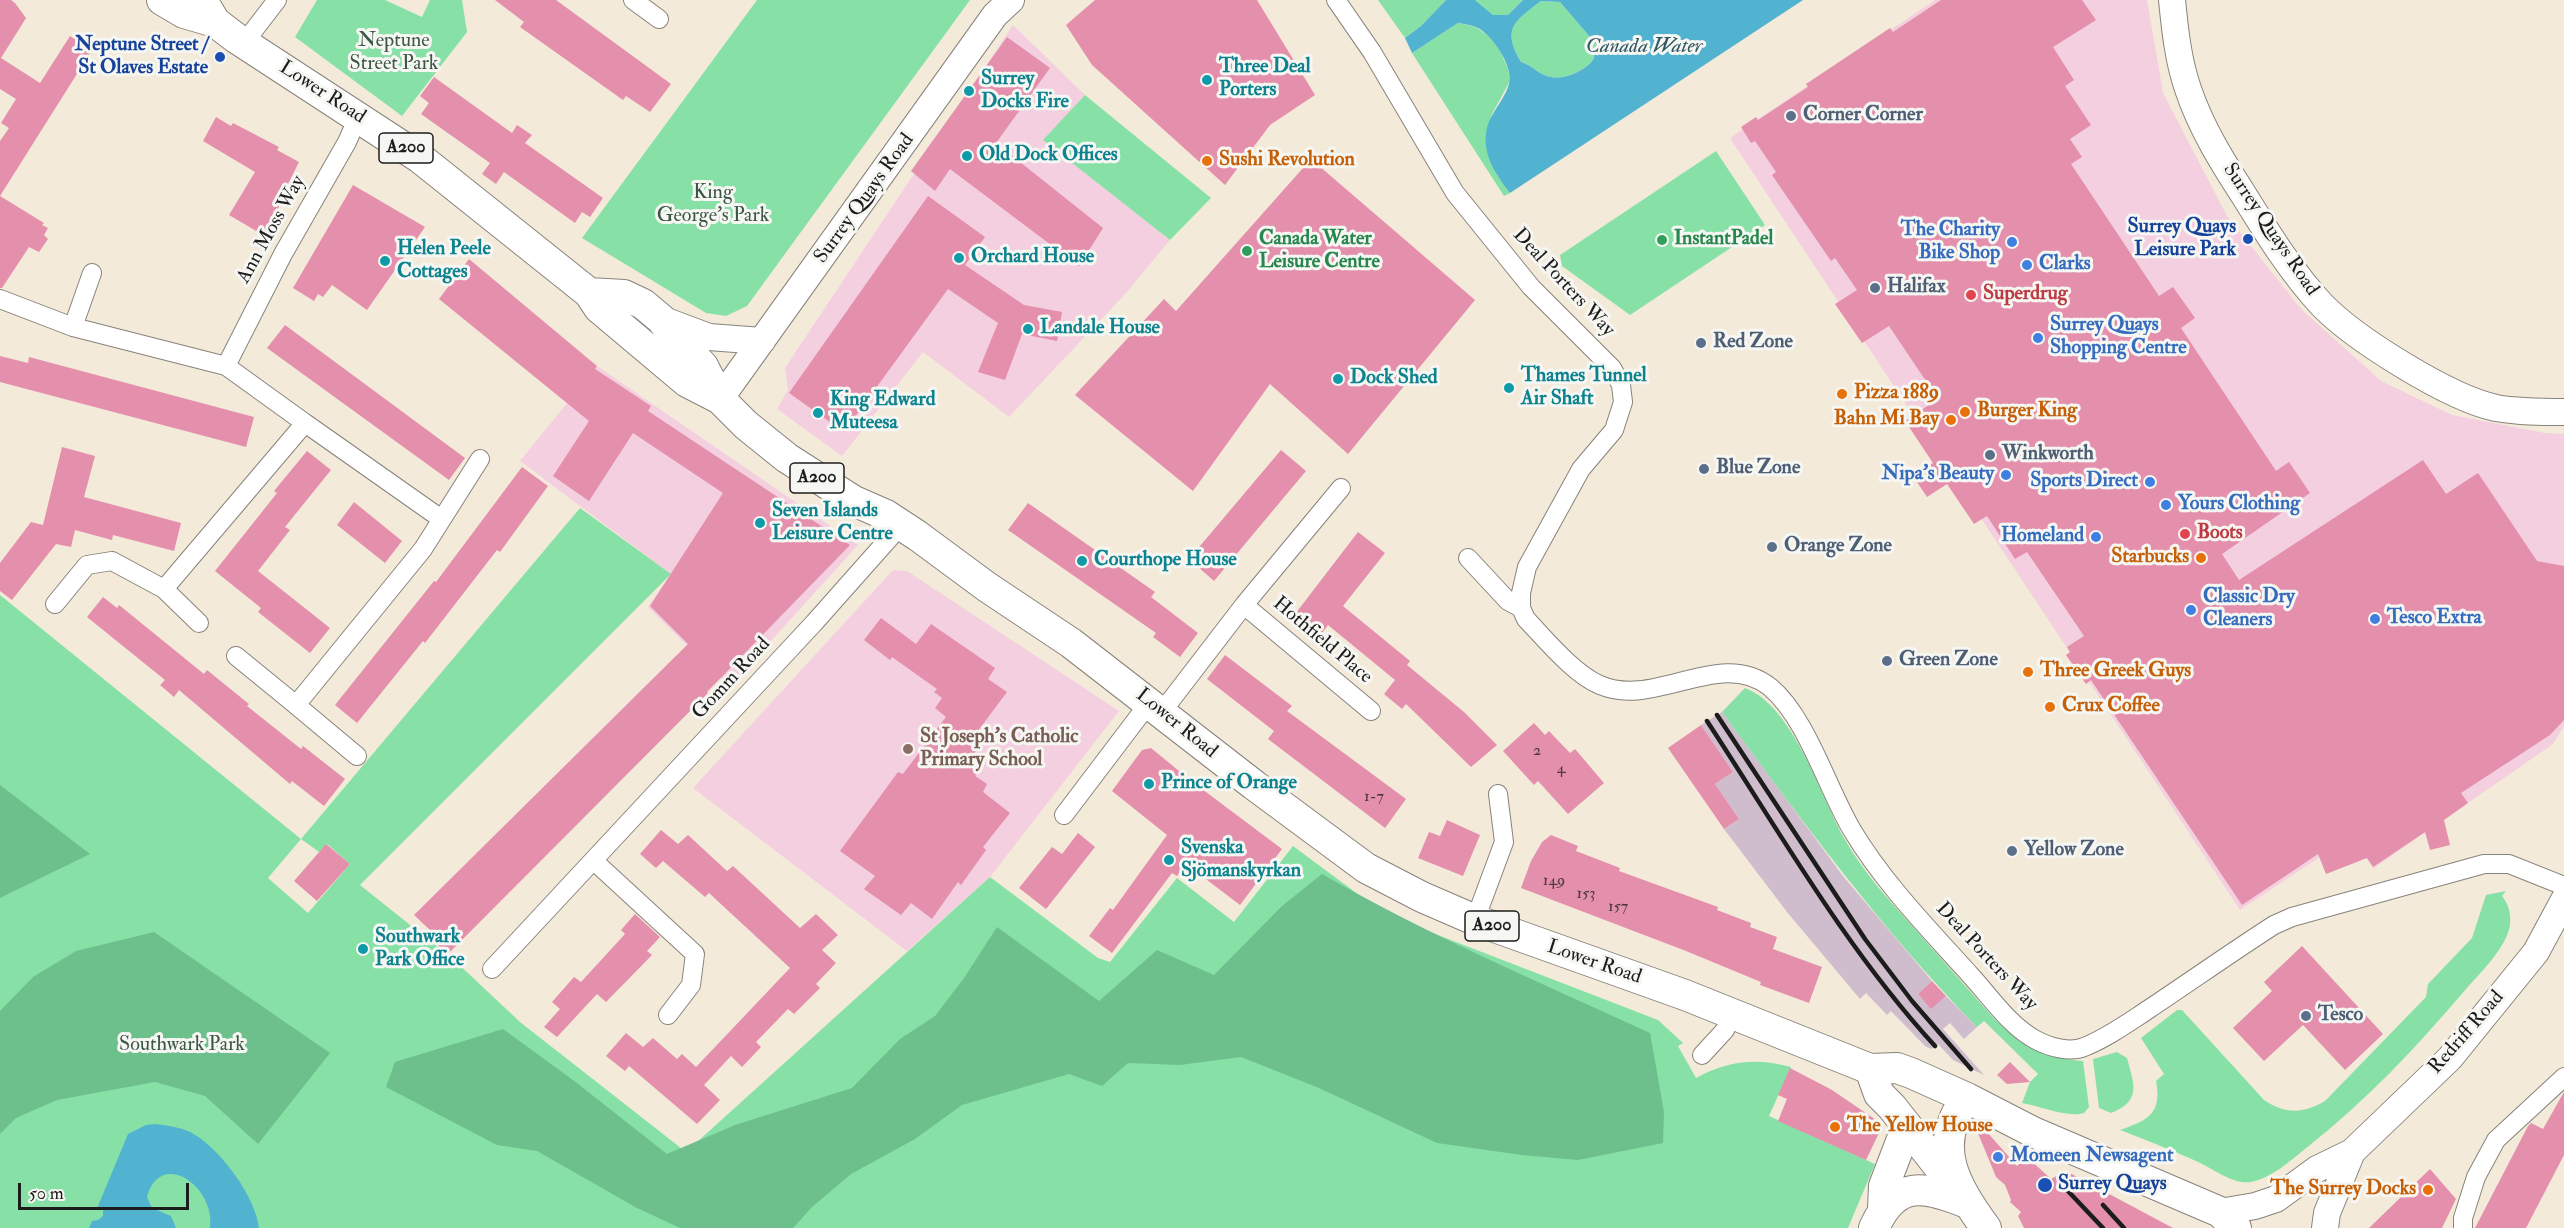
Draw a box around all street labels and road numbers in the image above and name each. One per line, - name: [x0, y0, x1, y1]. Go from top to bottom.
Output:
- street label: Lower Road: [274, 56, 370, 130]
- street label: Surrey Quays Road: [810, 129, 920, 269]
- road number: A200: [379, 133, 433, 163]
- street label: Surrey Quays Road: [2217, 159, 2323, 301]
- street label: Ann Moss Way: [233, 172, 311, 288]
- street label: Deal Porters Way: [1507, 224, 1619, 342]
- road number: A200: [790, 463, 844, 493]
- street label: Hothfield Place: [1267, 592, 1377, 690]
- street label: Gomm Road: [688, 633, 776, 725]
- street label: Lower Road: [1130, 684, 1222, 764]
- street label: Deal Porters Way: [1930, 898, 2042, 1016]
- road number: A200: [1465, 911, 1519, 941]
- street label: Lower Road: [1544, 936, 1644, 990]
- street label: Redriff Road: [2424, 986, 2510, 1080]

